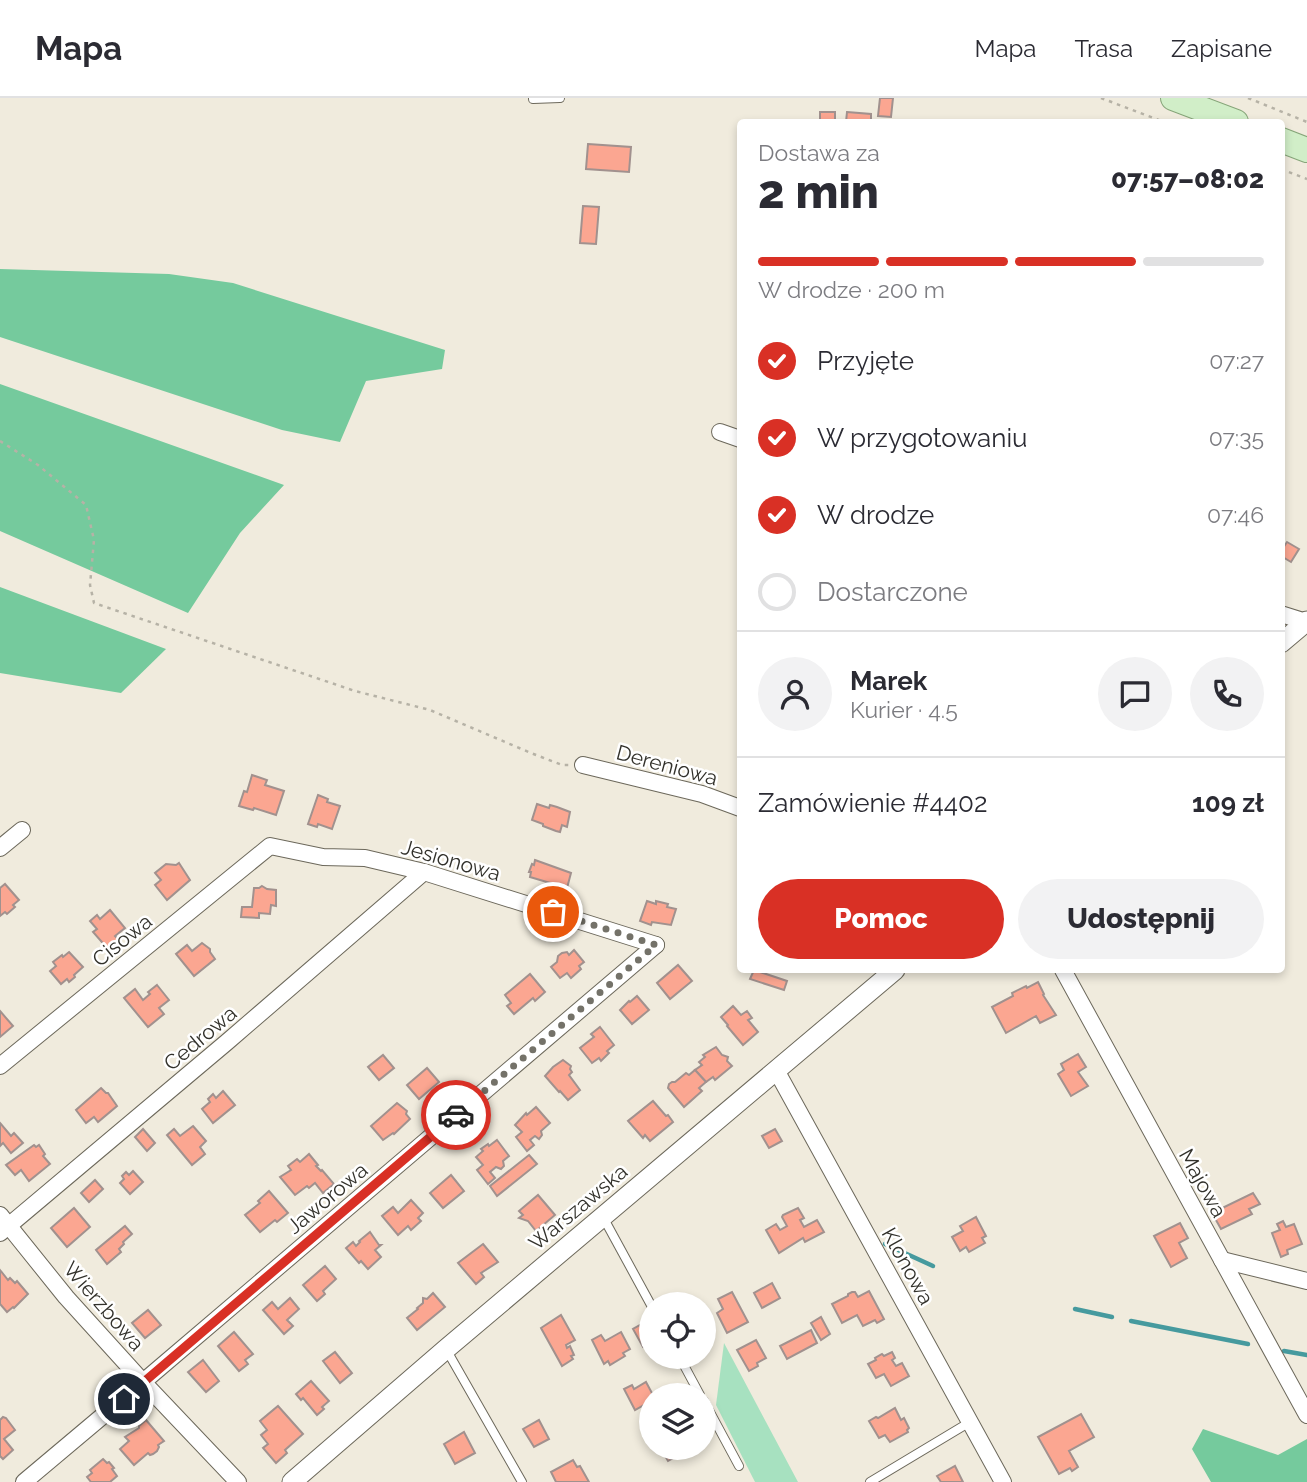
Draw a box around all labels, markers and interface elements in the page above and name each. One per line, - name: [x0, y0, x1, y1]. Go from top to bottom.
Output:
- text: Mapa: [35, 29, 122, 68]
- text: Mapa: [975, 34, 1036, 63]
- text: Trasa: [1074, 34, 1133, 63]
- text: Zapisane: [1171, 34, 1272, 63]
- text: Dostawa za: [758, 139, 880, 166]
- text: 07:57–08:02: [1111, 164, 1264, 194]
- text: 2 min: [758, 165, 879, 219]
- text: W drodze · 200 m: [758, 276, 945, 303]
- icon: check: [758, 342, 796, 380]
- text: Przyjęte: [817, 346, 914, 376]
- text: 07:27: [1209, 347, 1264, 374]
- icon: check: [758, 419, 796, 457]
- text: W przygotowaniu: [817, 423, 1028, 453]
- text: 07:35: [1209, 424, 1264, 451]
- icon: check: [758, 496, 796, 534]
- text: W drodze: [817, 500, 934, 530]
- text: 07:46: [1207, 501, 1264, 528]
- text: Dostarczone: [817, 577, 968, 607]
- button: person: [758, 657, 832, 731]
- button: chat: [1098, 657, 1172, 731]
- button: phone: [1190, 657, 1264, 731]
- text: Marek: [850, 666, 927, 696]
- text: Kurier · 4.5: [850, 696, 958, 723]
- street label: Dereniowa: [614, 739, 720, 791]
- text: Zamówienie #4402: [758, 788, 987, 818]
- text: 109 zł: [1192, 788, 1264, 818]
- street label: Jesionowa: [399, 834, 503, 886]
- button: Pomoc: [758, 879, 1004, 959]
- button: Udostępnij: [1018, 879, 1264, 959]
- pin: [523, 882, 583, 942]
- icon: bag: [534, 893, 572, 931]
- street label: Cisowa: [87, 908, 157, 972]
- street label: Cedrowa: [159, 1000, 241, 1076]
- courier: [421, 1080, 491, 1150]
- icon: car: [437, 1096, 475, 1134]
- street label: Majowa: [1174, 1144, 1232, 1222]
- street label: Jaworowa: [282, 1157, 372, 1239]
- street label: Warszawska: [524, 1159, 632, 1255]
- street label: Klonowa: [877, 1223, 939, 1309]
- street label: Wierzbowa: [59, 1256, 149, 1356]
- map controls: [639, 1292, 716, 1460]
- button: locate: [639, 1292, 716, 1369]
- pin: [94, 1369, 154, 1429]
- icon: home: [105, 1380, 143, 1418]
- button: layers: [639, 1383, 716, 1460]

